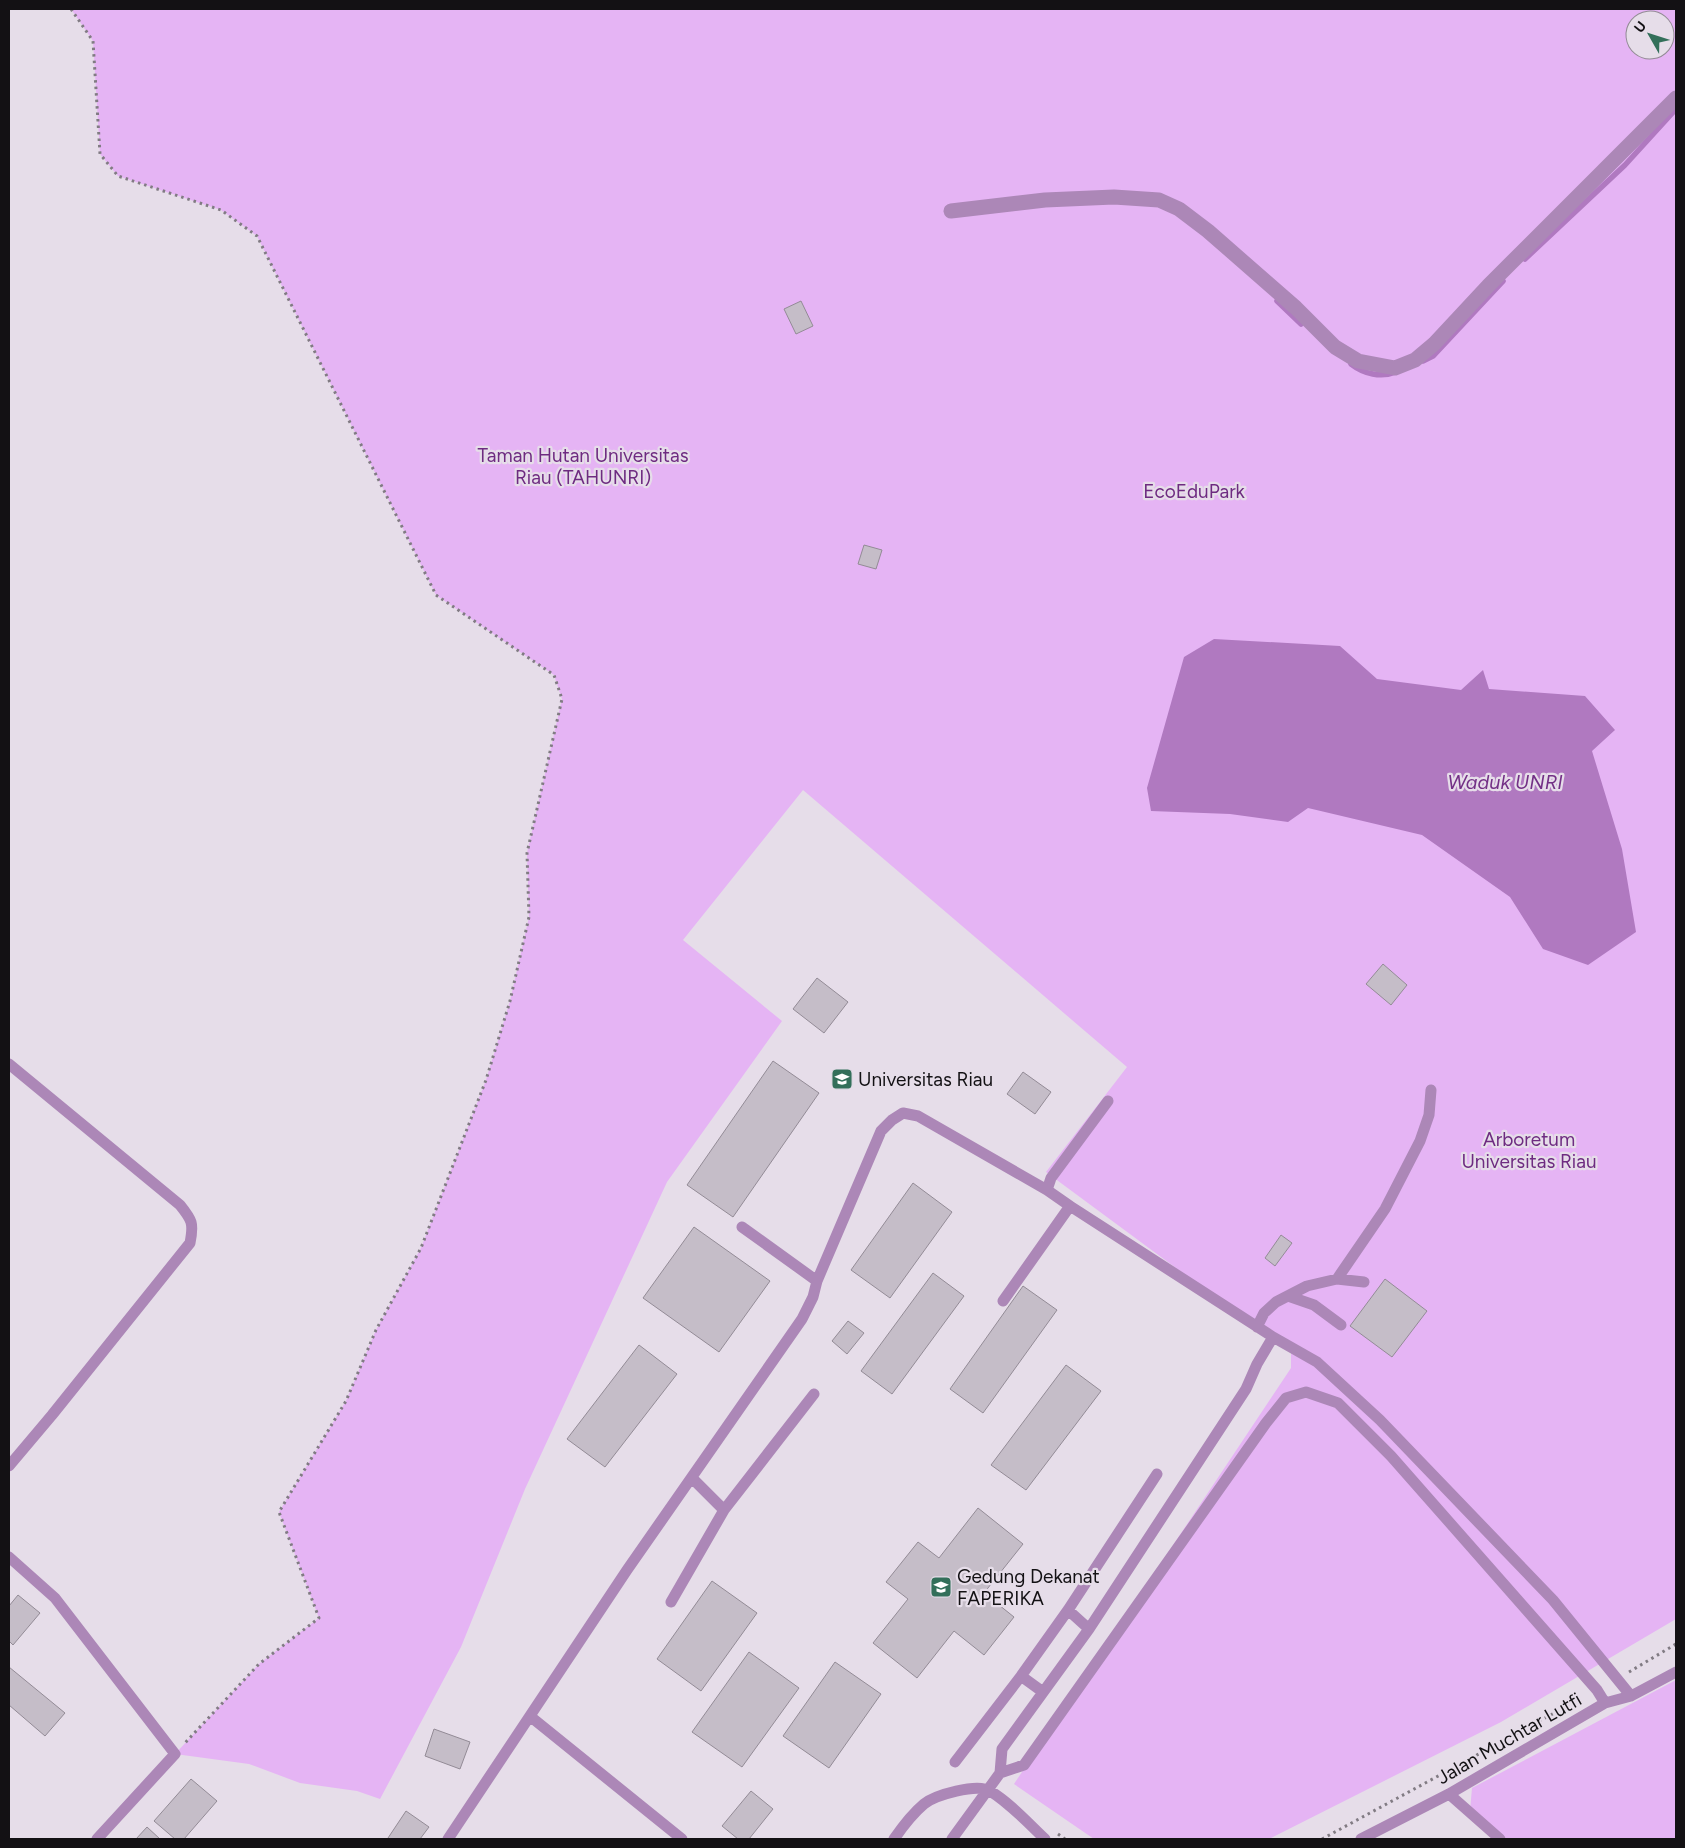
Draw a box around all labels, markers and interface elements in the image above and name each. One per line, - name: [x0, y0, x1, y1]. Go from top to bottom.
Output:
- north arrow: [1625, 10, 1675, 60]
- text: U: [1631, 18, 1650, 36]
- park label: Taman Hutan Universitas Riau (TAHUNRI): [478, 444, 689, 489]
- park label: EcoEduPark: [1143, 480, 1246, 503]
- water label: Waduk UNRI: [1447, 770, 1563, 794]
- school or university icon: Universitas Riau: [830, 1067, 854, 1091]
- place label: Universitas Riau: [858, 1068, 993, 1091]
- park label: Arboretum Universitas Riau: [1461, 1128, 1597, 1173]
- place label: Gedung Dekanat FAPERIKA: [957, 1565, 1100, 1610]
- school or university icon: Gedung Dekanat FAPERIKA: [929, 1575, 953, 1599]
- street label: Jalan Muchtar Lutfi: [1433, 1688, 1586, 1789]

